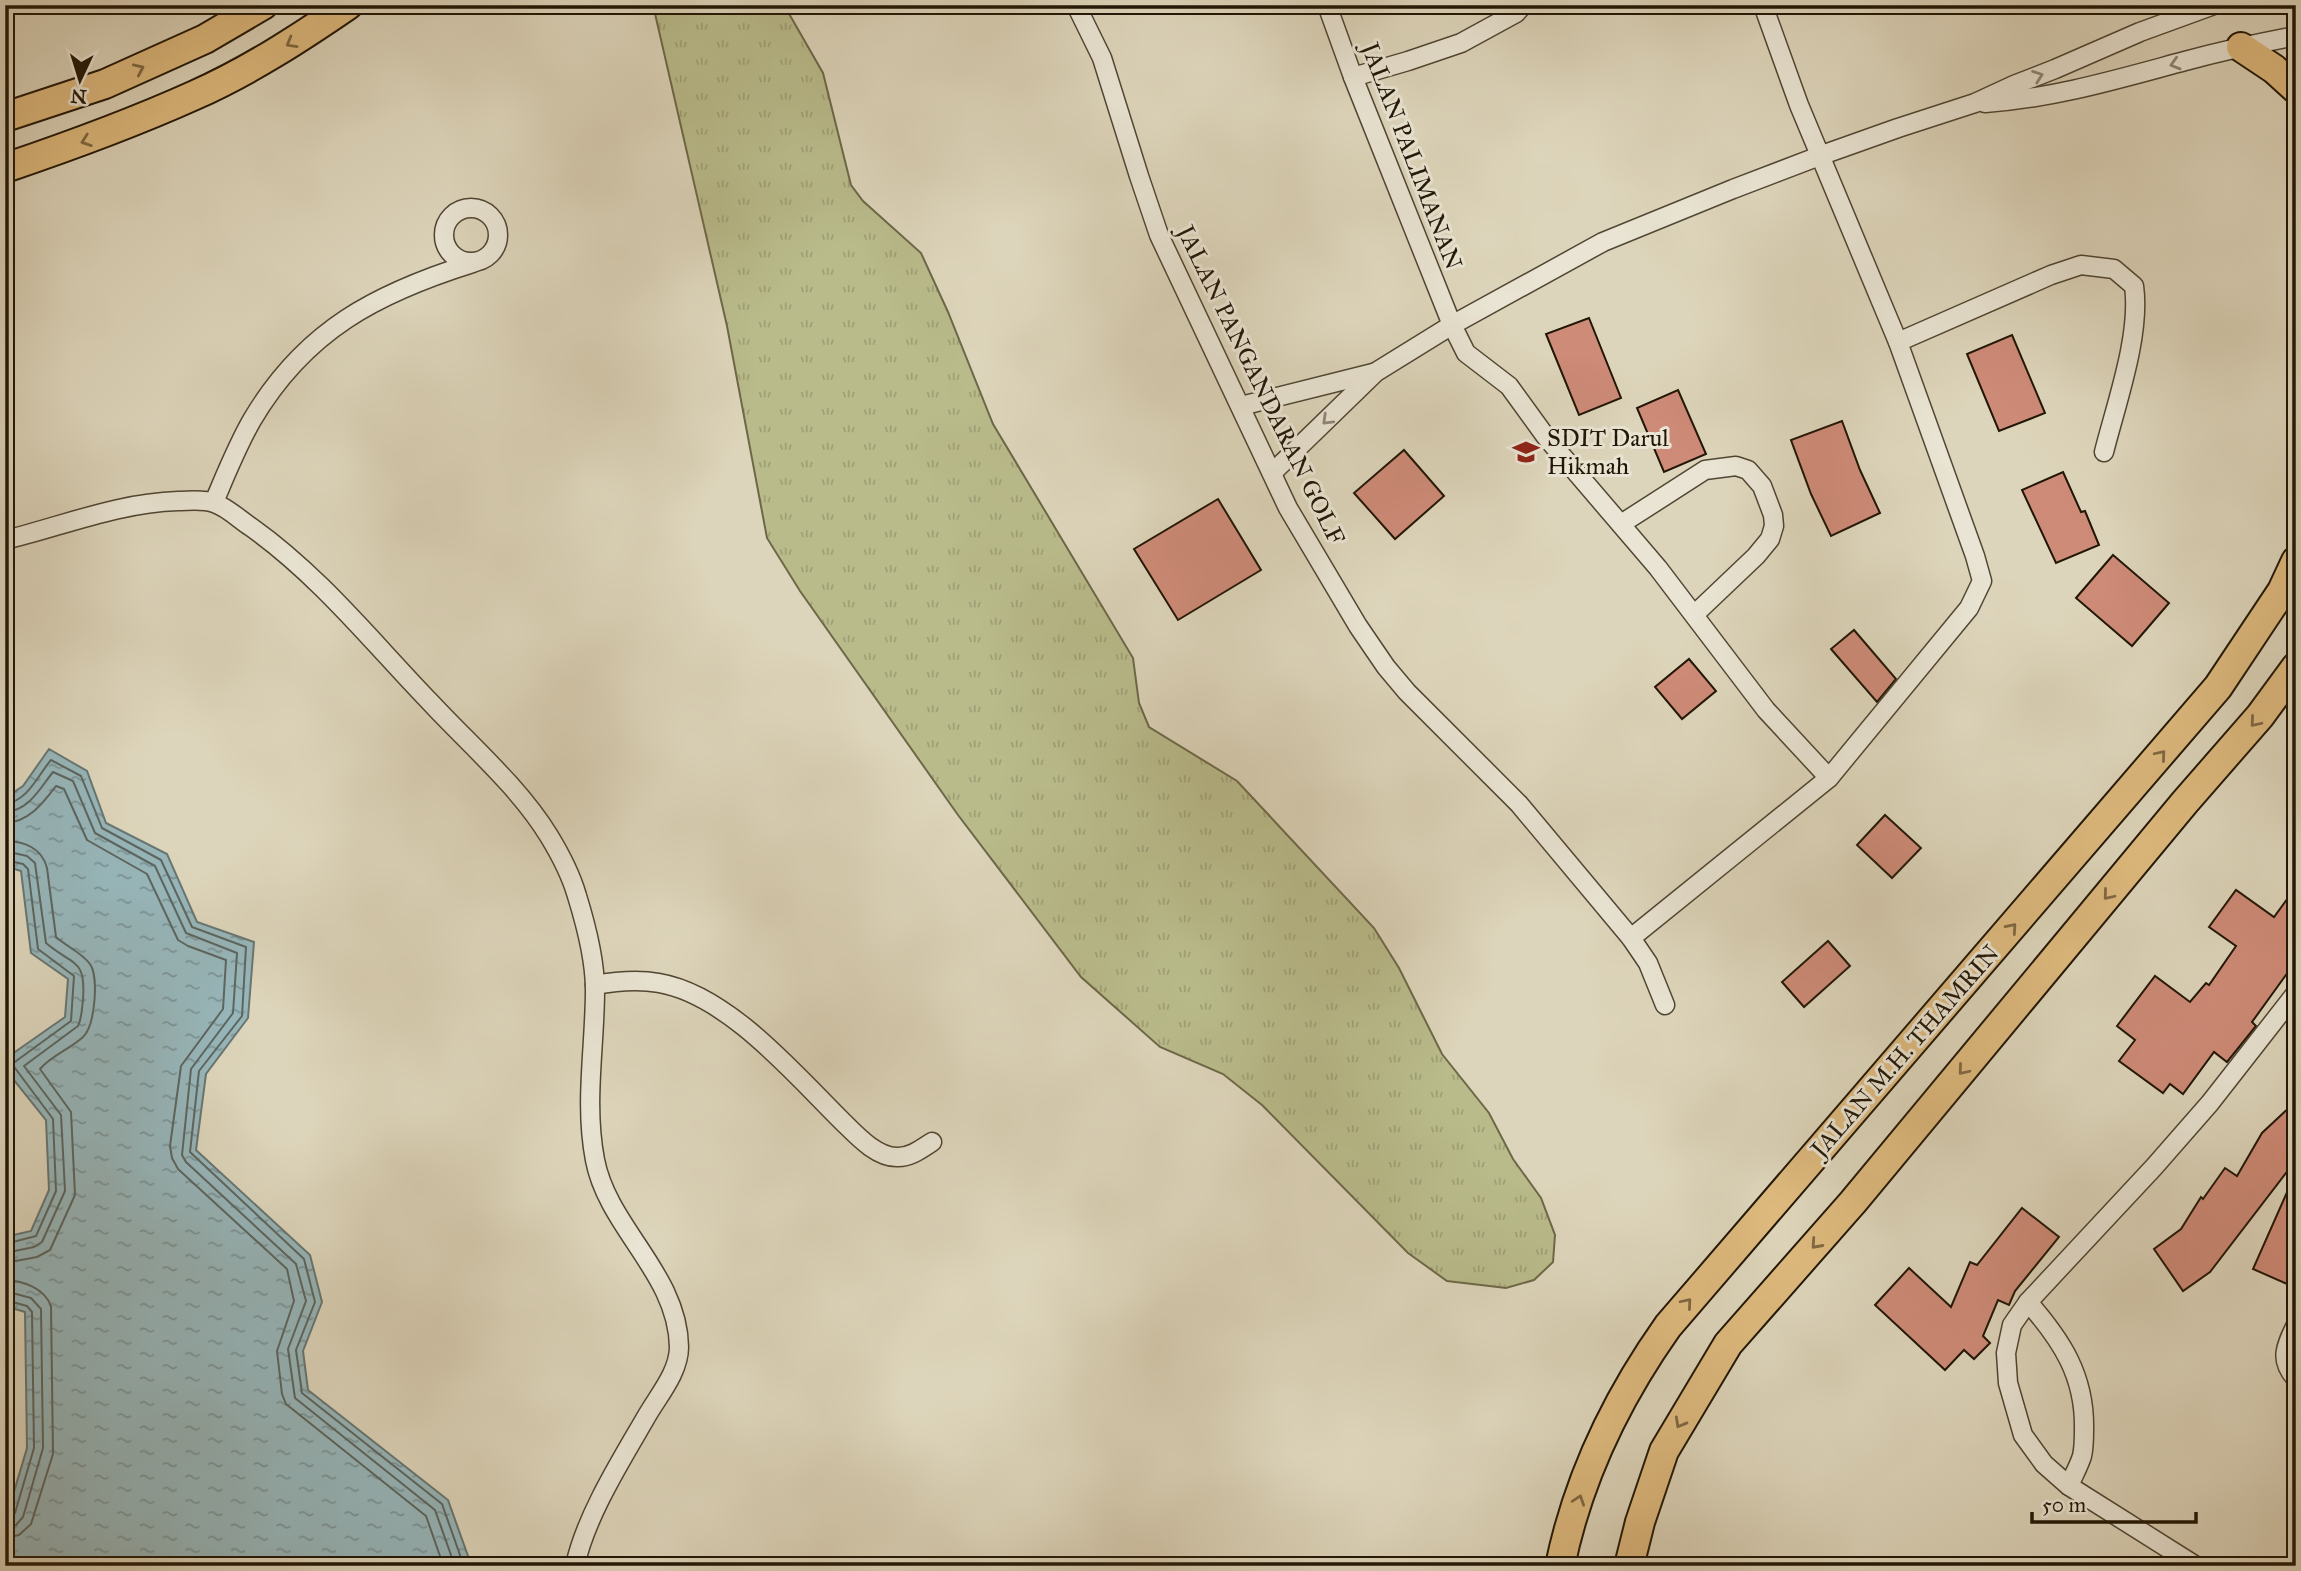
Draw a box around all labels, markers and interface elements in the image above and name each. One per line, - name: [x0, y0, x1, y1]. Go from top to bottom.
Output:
- one-way arrow: [286, 35, 299, 48]
- street label: JALAN PALIMANAN: [1354, 35, 1469, 274]
- north arrow: [46, 46, 116, 116]
- one-way arrow: [2169, 56, 2181, 70]
- one-way arrow: [131, 63, 144, 77]
- one-way arrow: [2031, 70, 2043, 84]
- text: N: [70, 84, 88, 108]
- one-way arrow: [81, 133, 93, 147]
- street label: JALAN PANGANDARAN GOLF: [1169, 218, 1352, 550]
- one-way arrow: [1322, 411, 1335, 424]
- place label: SDIT Darul Hikmah: [1547, 423, 1669, 481]
- school or university icon: SDIT Darul Hikmah: [1511, 437, 1541, 467]
- one-way arrow: [2251, 713, 2263, 726]
- one-way arrow: [2153, 751, 2165, 764]
- one-way arrow: [2104, 887, 2116, 900]
- one-way arrow: [2004, 923, 2016, 936]
- street label: JALAN M.H. THAMRIN: [1802, 938, 2006, 1166]
- one-way arrow: [1958, 1062, 1971, 1075]
- one-way arrow: [1812, 1236, 1824, 1249]
- one-way arrow: [1679, 1299, 1691, 1312]
- one-way arrow: [1675, 1415, 1688, 1428]
- scale bar: [2032, 1480, 2196, 1524]
- text: 50 m: [2042, 1492, 2087, 1518]
- one-way arrow: [1571, 1495, 1585, 1507]

